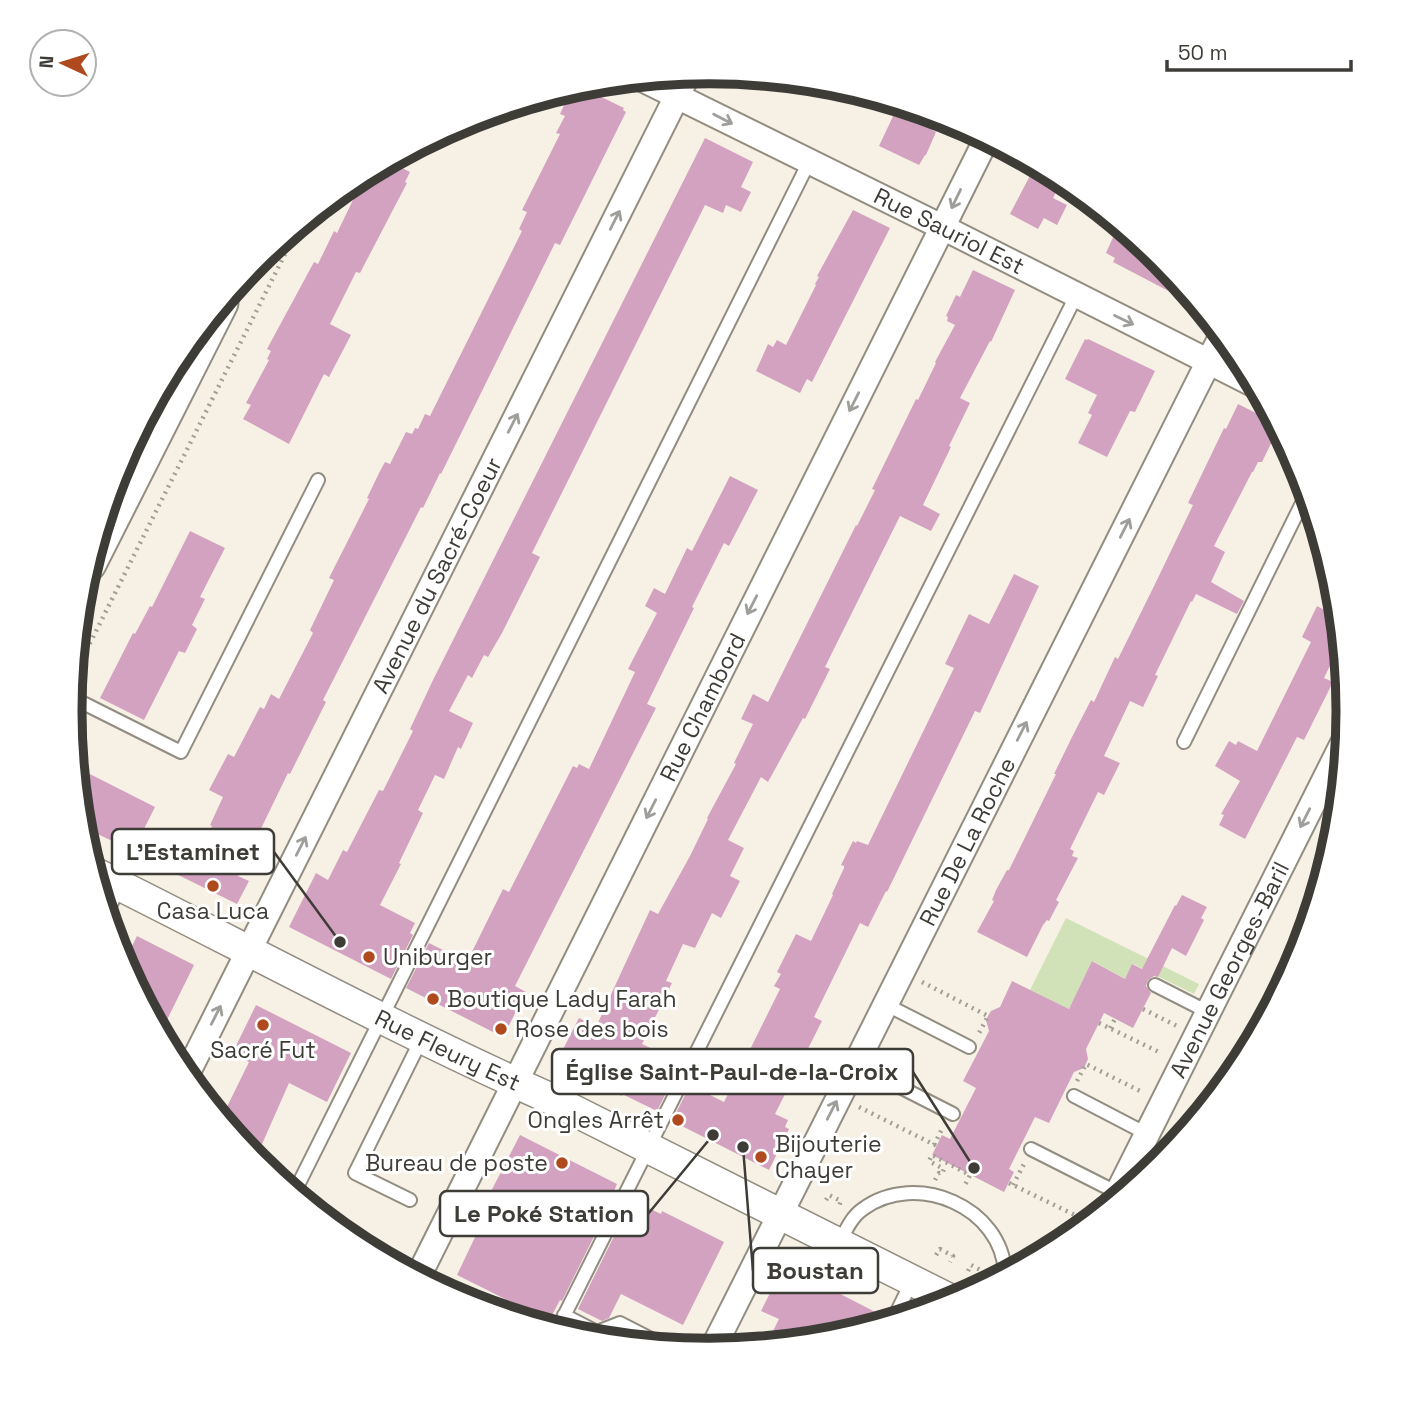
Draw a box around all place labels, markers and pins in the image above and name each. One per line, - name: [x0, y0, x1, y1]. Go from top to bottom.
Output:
- callout: L'Estaminet: [112, 829, 274, 874]
- marker: Casa Luca: [205, 878, 221, 894]
- place label: Casa Luca: [157, 896, 269, 926]
- place label: Uniburger: [383, 942, 492, 972]
- marker: Uniburger: [361, 949, 377, 965]
- place label: Boutique Lady Farah: [447, 984, 676, 1014]
- marker: Boutique Lady Farah: [425, 991, 441, 1007]
- place label: Rose des bois: [515, 1014, 669, 1044]
- marker: Sacré Fut: [255, 1017, 271, 1033]
- marker: Rose des bois: [493, 1021, 509, 1037]
- place label: Sacré Fut: [210, 1035, 316, 1065]
- callout: Église Saint-Paul-de-la-Croix: [552, 1049, 913, 1094]
- place label: Ongles Arrêt: [528, 1105, 664, 1135]
- marker: Ongles Arrêt: [670, 1112, 686, 1128]
- place label: Bijouterie Chayer: [775, 1129, 882, 1185]
- place label: Bureau de poste: [365, 1148, 548, 1178]
- marker: Bijouterie Chayer: [753, 1149, 769, 1165]
- marker: Bureau de poste: [554, 1155, 570, 1171]
- callout: Le Poké Station: [440, 1191, 648, 1236]
- callout: Boustan: [753, 1248, 878, 1293]

